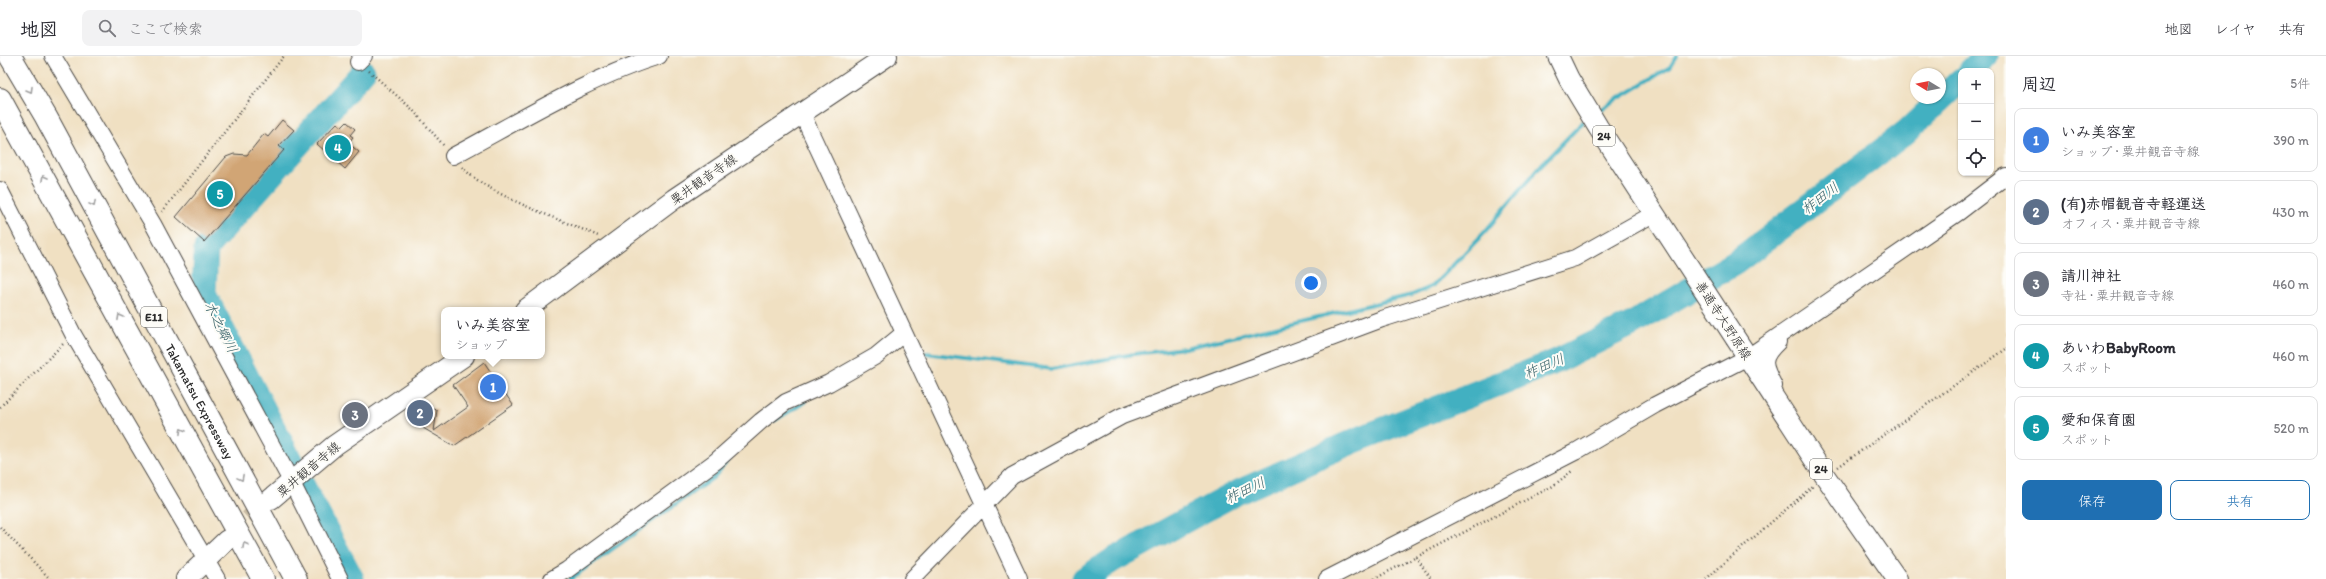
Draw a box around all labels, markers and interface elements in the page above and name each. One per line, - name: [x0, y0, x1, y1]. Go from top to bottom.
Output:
- search box: [82, 10, 362, 46]
- icon: search: [96, 17, 118, 39]
- text: 地図: [20, 18, 58, 41]
- text: ここで検索: [128, 20, 203, 38]
- text: 地図: [2165, 21, 2193, 38]
- text: レイヤ: [2215, 21, 2256, 38]
- text: 共有: [2278, 21, 2306, 38]
- north arrow: [1910, 68, 1946, 104]
- map controls: [1958, 68, 1994, 176]
- button: +: [1958, 68, 1994, 104]
- text: 周辺: [2022, 74, 2056, 94]
- text: 5件: [2290, 76, 2310, 91]
- one-way arrow: [25, 86, 32, 93]
- button: −: [1958, 104, 1994, 140]
- text: いみ美容室: [2061, 123, 2136, 141]
- road number: 24: [1593, 126, 1615, 146]
- pin: 4: [325, 133, 351, 163]
- text: 1: [2033, 133, 2039, 148]
- text: 390 m: [2273, 133, 2309, 148]
- button: locate: [1958, 140, 1994, 176]
- text: ショップ · 粟井観音寺線: [2061, 144, 2199, 159]
- street label: 粟井観音寺線: [667, 150, 740, 208]
- one-way arrow: [41, 175, 49, 182]
- pin: 5: [207, 179, 233, 209]
- water label: 柞田川: [1798, 179, 1842, 218]
- text: (有)赤帽観音寺軽運送: [2061, 195, 2206, 213]
- one-way arrow: [88, 199, 95, 207]
- text: 2: [2033, 205, 2039, 220]
- text: 430 m: [2272, 205, 2309, 220]
- text: オフィス · 粟井観音寺線: [2061, 216, 2200, 231]
- text: 請川神社: [2061, 267, 2121, 285]
- your location: [1301, 273, 1321, 293]
- text: 3: [2032, 277, 2040, 292]
- text: 460 m: [2272, 277, 2309, 292]
- street label: 善通寺大野原線: [1693, 278, 1755, 363]
- text: 寺社 · 粟井観音寺線: [2061, 288, 2174, 303]
- water label: 木之郷川: [200, 298, 241, 356]
- road number: E11: [141, 307, 167, 327]
- popup: [441, 307, 545, 359]
- one-way arrow: [117, 313, 124, 321]
- text: いみ美容室: [455, 316, 531, 334]
- text: ショップ: [455, 337, 507, 352]
- text: あいわBabyRoom: [2061, 339, 2176, 357]
- street label: Takamatsu Expressway: [162, 341, 237, 462]
- text: 4: [2032, 349, 2040, 364]
- text: 460 m: [2272, 349, 2309, 364]
- water label: 柞田川: [1522, 350, 1567, 382]
- text: スポット: [2061, 360, 2113, 375]
- pin: 1: [480, 372, 506, 402]
- pin: 2: [407, 398, 433, 428]
- pin: 3: [342, 400, 368, 430]
- text: 愛和保育園: [2061, 411, 2136, 429]
- text: 5: [2033, 421, 2039, 436]
- text: 520 m: [2273, 421, 2309, 436]
- one-way arrow: [180, 428, 187, 435]
- text: スポット: [2061, 432, 2113, 447]
- street label: 粟井観音寺線: [274, 438, 344, 500]
- road number: 24: [1810, 459, 1832, 479]
- one-way arrow: [237, 474, 244, 481]
- water label: 柞田川: [1223, 474, 1268, 507]
- button: 保存: [2022, 480, 2162, 520]
- button: 共有: [2170, 480, 2310, 520]
- one-way arrow: [242, 542, 249, 549]

